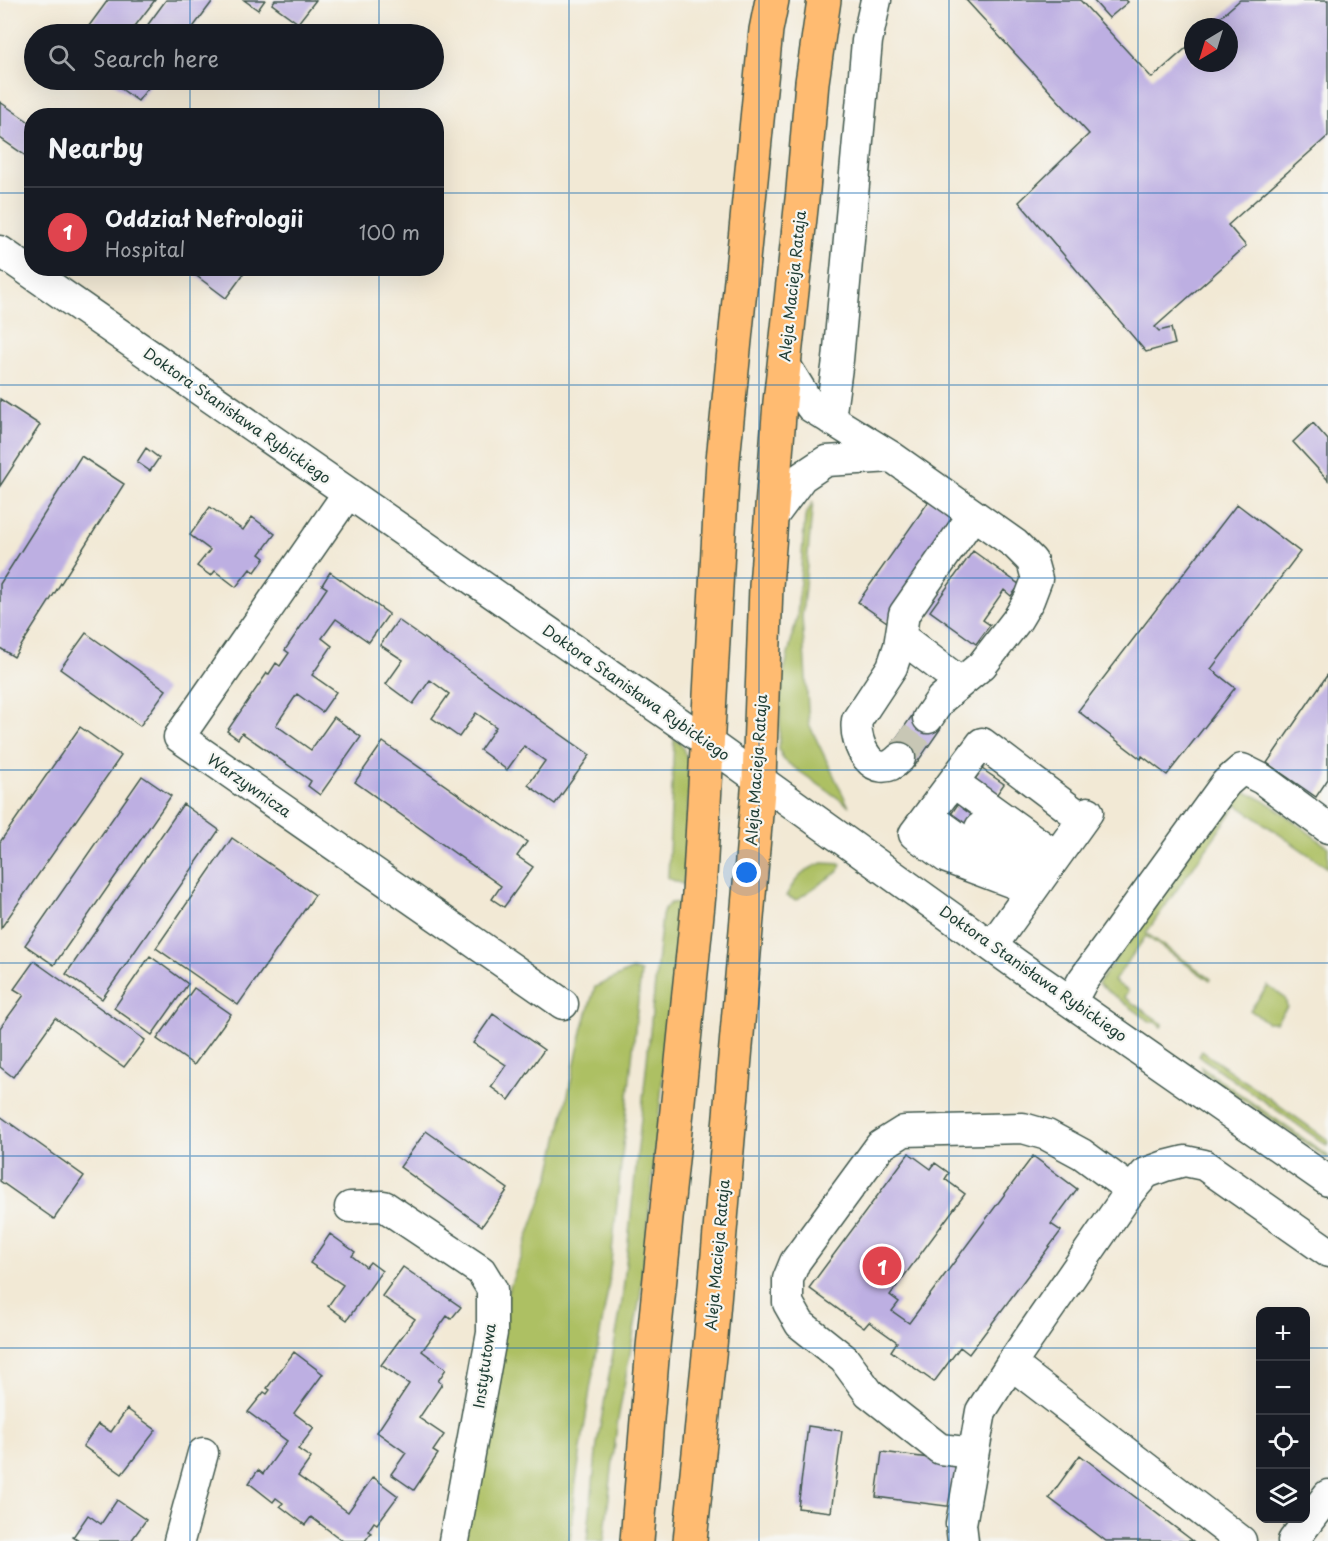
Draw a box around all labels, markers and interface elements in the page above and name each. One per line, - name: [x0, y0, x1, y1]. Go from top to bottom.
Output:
- north arrow: [1184, 18, 1238, 72]
- search box: [24, 24, 444, 90]
- icon: search: [45, 41, 78, 74]
- text: Search here: [93, 41, 219, 74]
- text: Nearby: [48, 128, 143, 167]
- text: Oddział Nefrologii: [105, 201, 304, 234]
- street label: Aleja Macieja Rataja: [772, 209, 811, 362]
- text: 1: [63, 217, 72, 247]
- text: 100 m: [359, 217, 420, 247]
- text: Hospital: [105, 234, 185, 264]
- street label: Doktora Stanisława Rybickiego: [139, 341, 336, 488]
- street label: Doktora Stanisława Rybickiego: [538, 618, 735, 765]
- street label: Aleja Macieja Rataja: [739, 693, 772, 846]
- street label: Warzywnicza: [203, 747, 297, 823]
- your location: [732, 858, 761, 887]
- street label: Doktora Stanisława Rybickiego: [935, 899, 1132, 1046]
- street label: Aleja Macieja Rataja: [698, 1178, 735, 1331]
- pin: 1: [862, 1244, 902, 1288]
- map controls: [1256, 1307, 1310, 1523]
- button: +: [1256, 1307, 1310, 1361]
- street label: Instytutowa: [466, 1321, 501, 1410]
- button: −: [1256, 1361, 1310, 1415]
- button: locate: [1256, 1415, 1310, 1469]
- button: layers: [1256, 1469, 1310, 1523]

